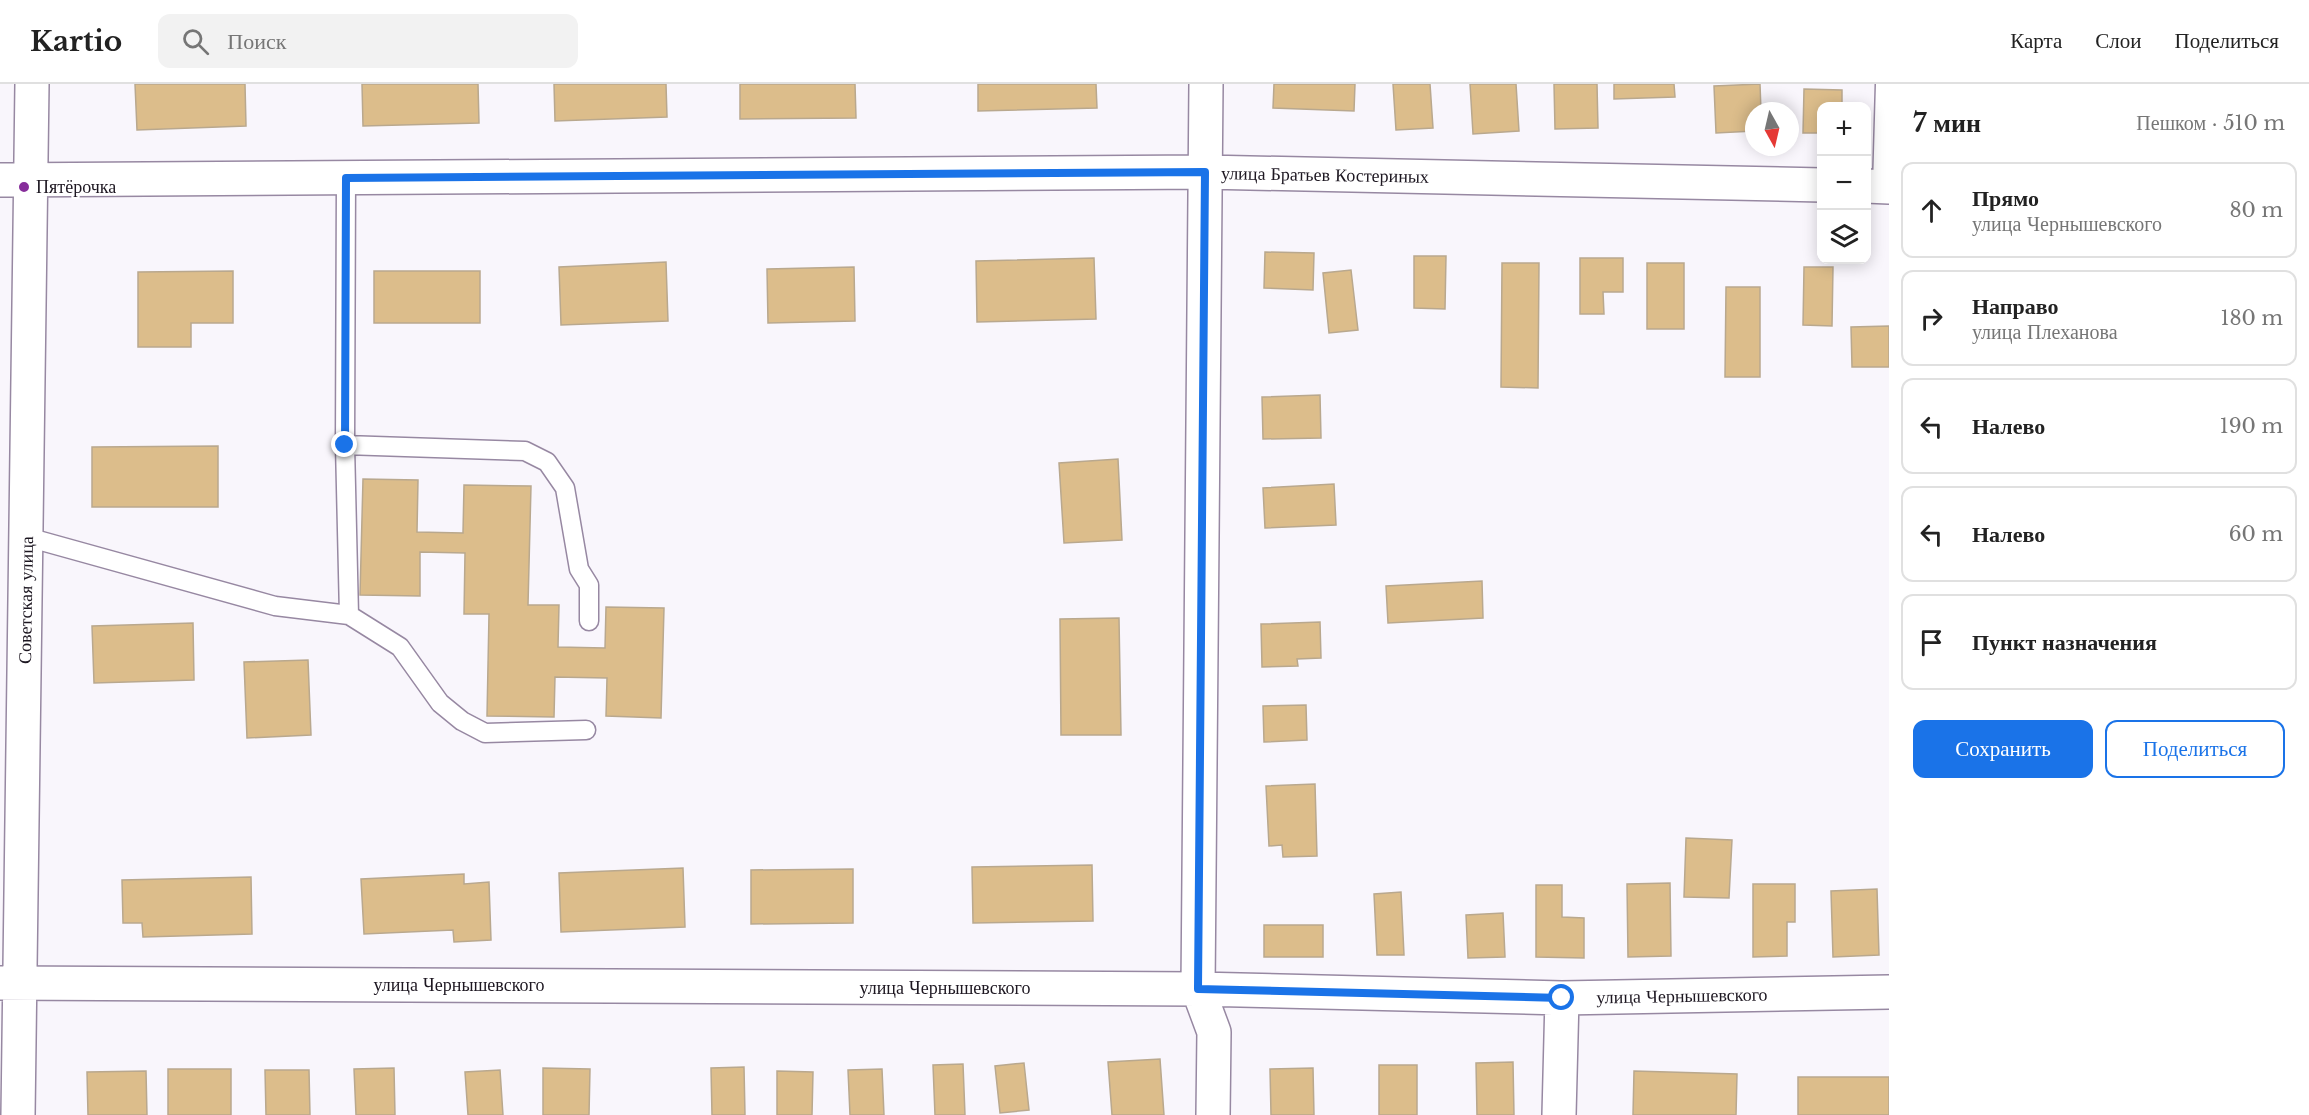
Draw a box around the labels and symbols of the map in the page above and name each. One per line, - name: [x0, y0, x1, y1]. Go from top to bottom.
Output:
- north arrow: [1745, 102, 1799, 156]
- street label: улица Братьев Костериных: [1221, 162, 1429, 188]
- place label: Пятёрочка: [36, 176, 116, 198]
- marker: Пятёрочка: [17, 180, 31, 194]
- route end: [331, 431, 357, 457]
- street label: Советская улица: [14, 536, 38, 664]
- street label: улица Чернышевского: [373, 974, 545, 996]
- street label: улица Чернышевского: [859, 977, 1031, 999]
- route start: [1548, 984, 1574, 1010]
- street label: улица Чернышевского: [1596, 984, 1768, 1008]

